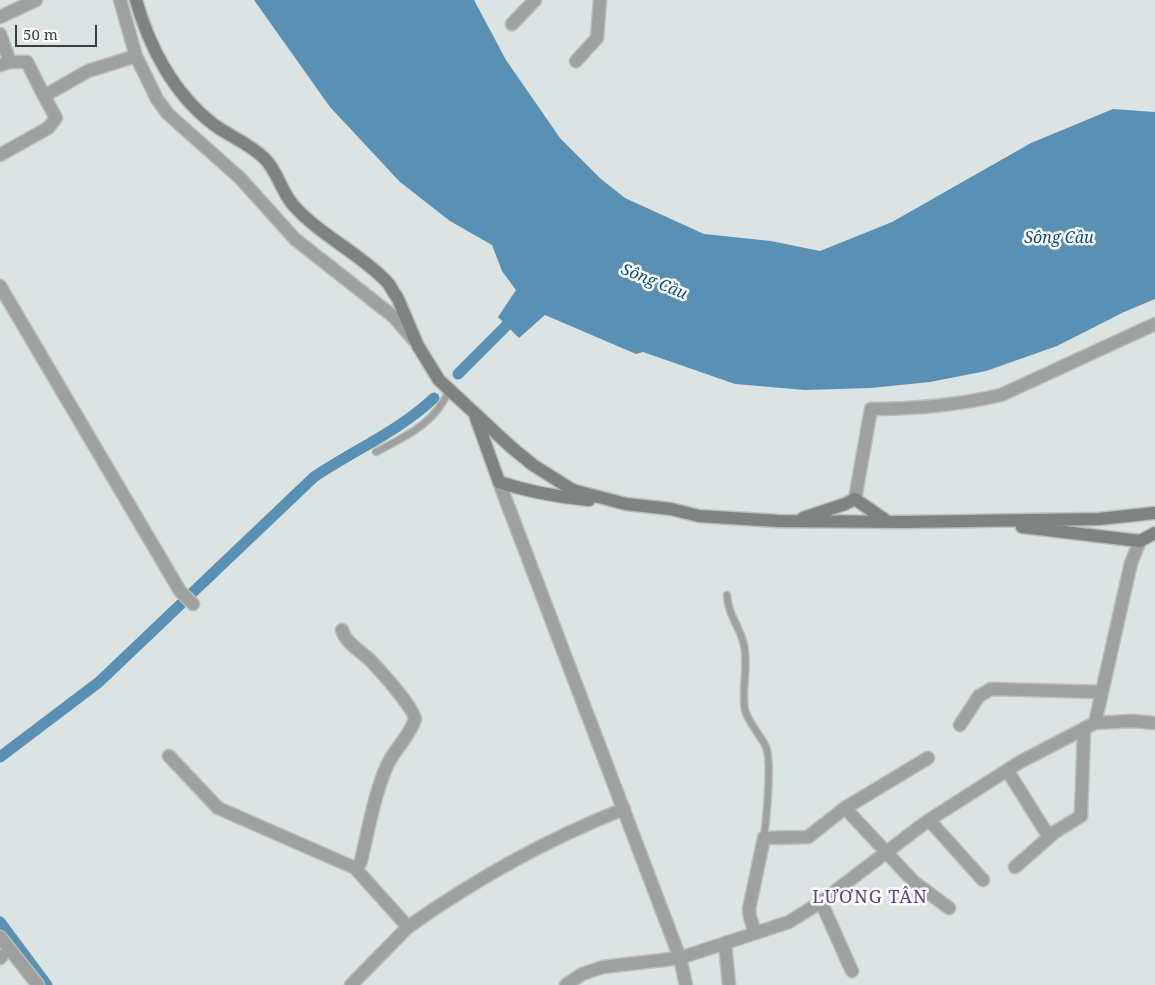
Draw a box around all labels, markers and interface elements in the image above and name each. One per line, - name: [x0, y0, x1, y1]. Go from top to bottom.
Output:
- scale bar: [18, 15, 100, 47]
- text: 50 m: [23, 24, 58, 44]
- water label: Sông Cầu: [1024, 228, 1094, 248]
- water label: Sông Cầu: [618, 260, 690, 304]
- district label: LƯƠNG TÂN: [811, 887, 929, 909]

